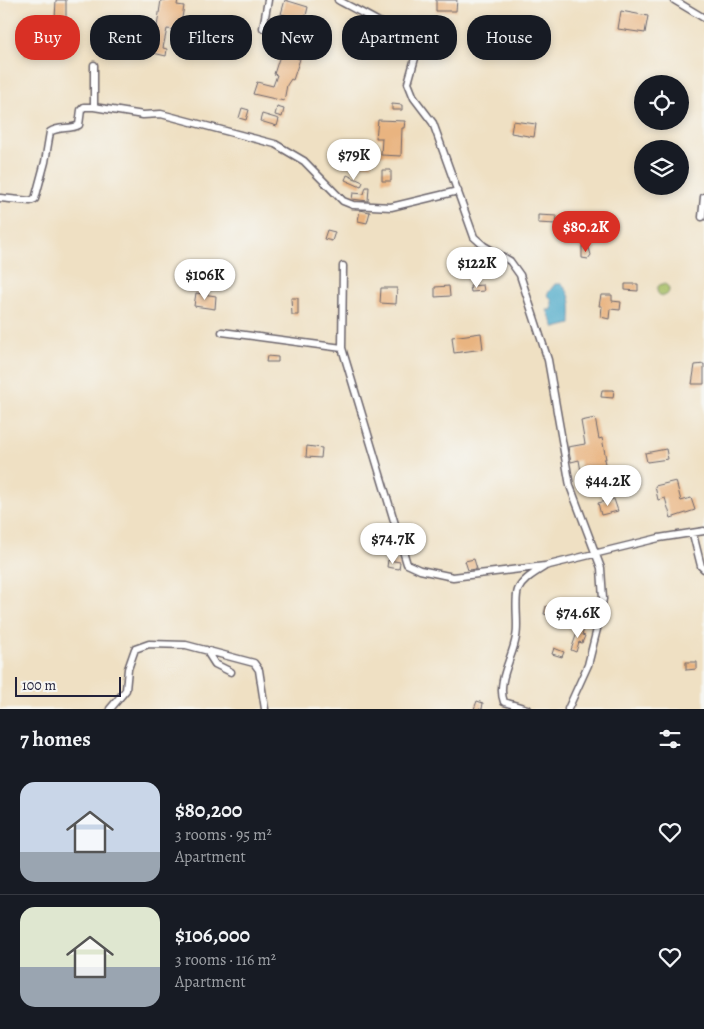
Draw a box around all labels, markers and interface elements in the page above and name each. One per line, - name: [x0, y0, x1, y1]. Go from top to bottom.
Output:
- chip: Buy: [15, 15, 80, 60]
- chip: Rent: [90, 15, 160, 60]
- chip: Filters: [170, 15, 252, 60]
- chip: New: [262, 15, 332, 60]
- chip: Apartment: [342, 15, 457, 60]
- chip: House: [467, 15, 551, 60]
- map controls: [634, 75, 689, 195]
- button: locate: [634, 75, 689, 130]
- pin: $79K: [324, 138, 384, 181]
- button: layers: [634, 140, 689, 195]
- text: $79K: [338, 144, 370, 166]
- pin: $80.2K: [545, 210, 627, 253]
- text: $80.2K: [563, 216, 609, 238]
- pin: $122K: [442, 246, 512, 289]
- text: $122K: [457, 252, 497, 274]
- pin: $106K: [170, 258, 240, 301]
- text: $106K: [185, 264, 225, 286]
- pin: $44.2K: [567, 464, 649, 507]
- text: $44.2K: [585, 470, 631, 492]
- pin: $74.7K: [352, 522, 434, 565]
- text: $74.7K: [371, 528, 415, 550]
- pin: $74.6K: [537, 596, 619, 639]
- text: $74.6K: [556, 602, 600, 624]
- scale bar: [15, 674, 121, 697]
- text: 100 m: [22, 676, 56, 695]
- text: 7 homes: [20, 725, 91, 753]
- icon: filters: [656, 725, 684, 753]
- text: $80,200: [175, 796, 242, 824]
- icon: home: [60, 802, 120, 862]
- icon: heart: [656, 818, 684, 846]
- text: 3 rooms · 95 m²: [175, 824, 272, 846]
- text: Apartment: [175, 846, 246, 868]
- text: $106,000: [175, 921, 250, 949]
- icon: home: [60, 927, 120, 987]
- icon: heart: [656, 943, 684, 971]
- text: 3 rooms · 116 m²: [175, 949, 276, 971]
- text: Apartment: [175, 971, 246, 993]

